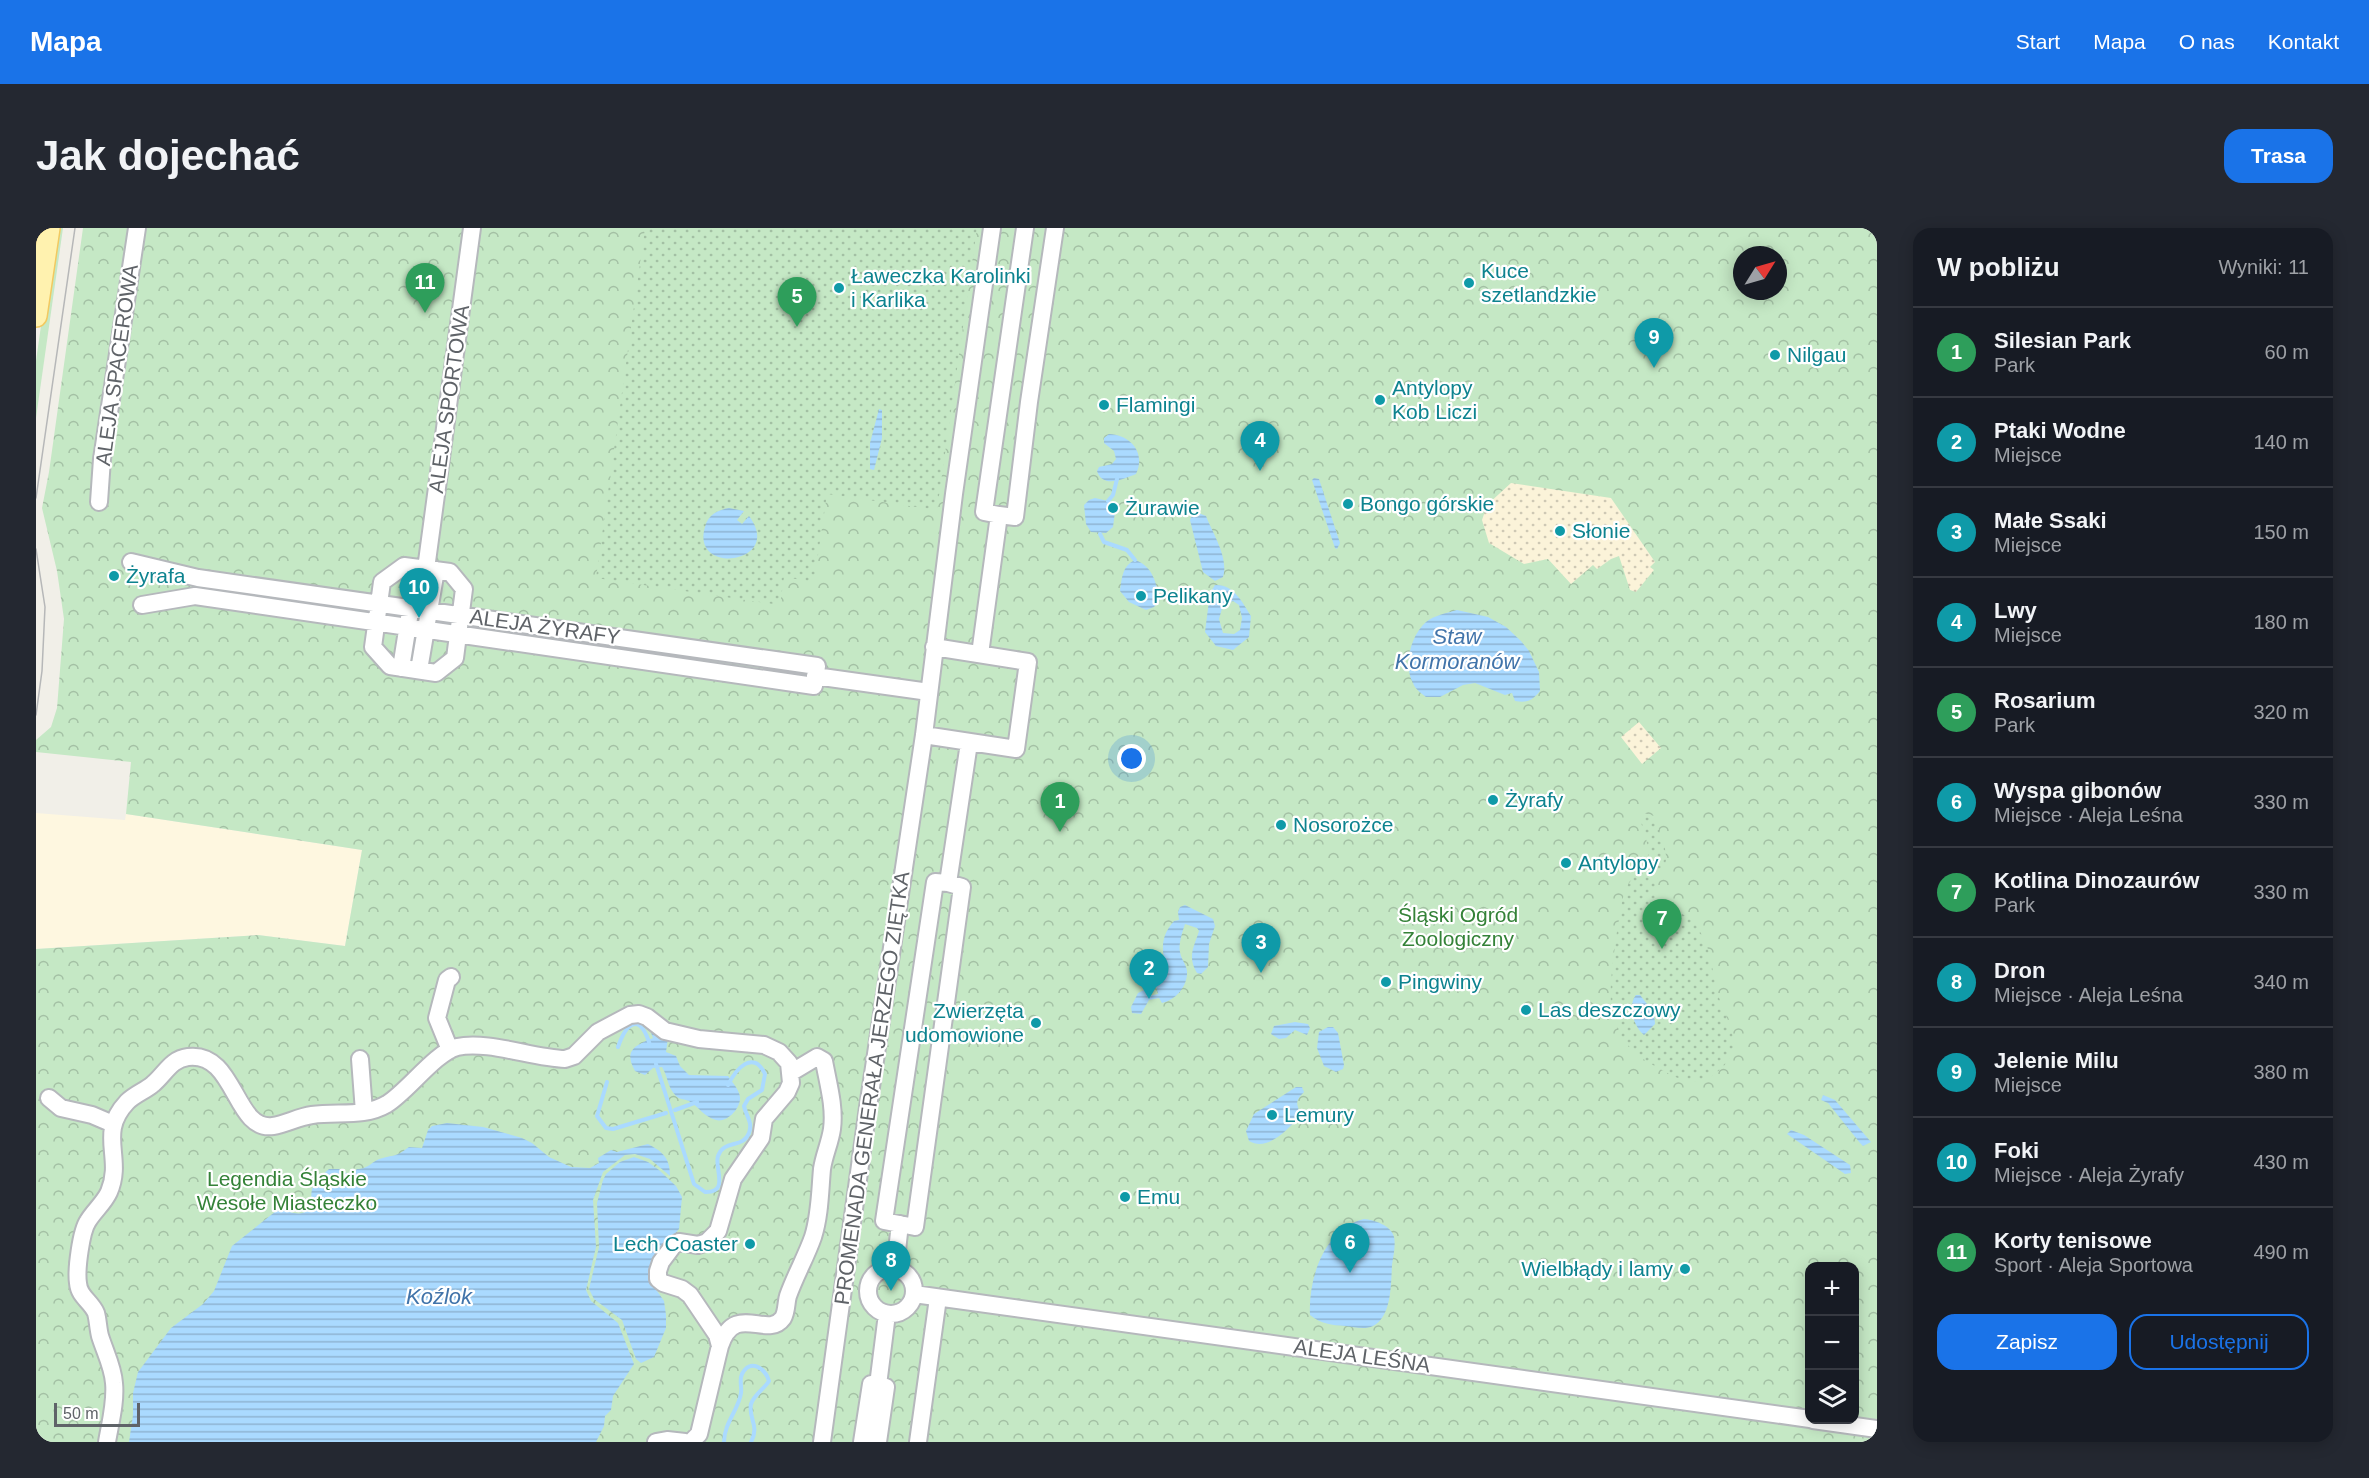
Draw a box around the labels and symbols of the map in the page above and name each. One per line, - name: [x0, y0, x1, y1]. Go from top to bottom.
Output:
- north arrow: [1733, 246, 1787, 300]
- place label: Kuce szetlandzkie: [1481, 259, 1597, 306]
- street label: ALEJA SPACEROWA: [91, 263, 142, 467]
- pin: 11: [406, 264, 444, 313]
- place label: Ławeczka Karolinki i Karlika: [851, 264, 1031, 311]
- marker: Kuce szetlandzkie: [1462, 276, 1476, 290]
- pin: 5: [778, 278, 816, 327]
- marker: Ławeczka Karolinki i Karlika: [832, 281, 846, 295]
- street label: ALEJA SPORTOWA: [424, 303, 473, 495]
- pin: 9: [1634, 318, 1674, 368]
- place label: Nilgau: [1787, 343, 1847, 366]
- marker: Nilgau: [1768, 348, 1782, 362]
- place label: Antylopy Kob Liczi: [1392, 376, 1477, 423]
- place label: Flamingi: [1116, 393, 1195, 416]
- marker: Antylopy Kob Liczi: [1373, 393, 1387, 407]
- marker: Flamingi: [1097, 398, 1111, 412]
- pin: 4: [1240, 422, 1280, 471]
- place label: Bongo górskie: [1360, 492, 1494, 515]
- place label: Żurawie: [1125, 496, 1200, 519]
- marker: Bongo górskie: [1341, 497, 1355, 511]
- marker: Żurawie: [1106, 501, 1120, 515]
- place label: Słonie: [1572, 519, 1630, 542]
- marker: Słonie: [1553, 524, 1567, 538]
- place label: Żyrafa: [126, 564, 186, 587]
- pin: 10: [400, 568, 439, 618]
- marker: Żyrafa: [107, 569, 121, 583]
- place label: Pelikany: [1153, 584, 1233, 607]
- marker: Pelikany: [1134, 589, 1148, 603]
- street label: ALEJA ŻYRAFY: [468, 605, 622, 648]
- water label: Staw Kormoranów: [1395, 624, 1521, 674]
- your location: [1117, 744, 1146, 773]
- pin: 1: [1040, 782, 1080, 832]
- place label: Żyrafy: [1505, 788, 1564, 811]
- marker: Żyrafy: [1486, 793, 1500, 807]
- place label: Nosorożce: [1293, 813, 1393, 836]
- marker: Nosorożce: [1274, 818, 1288, 832]
- place label: Antylopy: [1578, 851, 1659, 874]
- marker: Antylopy: [1559, 856, 1573, 870]
- street label: PROMENADA GENERAŁA JERZEGO ZIĘTKA: [830, 870, 913, 1306]
- pin: 7: [1642, 900, 1682, 949]
- park label: Śląski Ogród Zoologiczny: [1398, 903, 1518, 950]
- pin: 3: [1242, 924, 1280, 973]
- pin: 2: [1130, 950, 1168, 999]
- place label: Pingwiny: [1398, 970, 1483, 993]
- marker: Pingwiny: [1379, 975, 1393, 989]
- place label: Las deszczowy: [1538, 998, 1681, 1021]
- place label: Zwierzęta udomowione: [905, 999, 1024, 1046]
- marker: Las deszczowy: [1519, 1003, 1533, 1017]
- marker: Zwierzęta udomowione: [1029, 1016, 1043, 1030]
- place label: Lemury: [1284, 1103, 1355, 1126]
- marker: Lemury: [1265, 1108, 1279, 1122]
- park label: Legendia Śląskie Wesołe Miasteczko: [197, 1167, 377, 1214]
- place label: Emu: [1137, 1185, 1180, 1208]
- marker: Emu: [1118, 1190, 1132, 1204]
- pin: 6: [1330, 1224, 1370, 1273]
- place label: Lech Coaster: [613, 1232, 738, 1255]
- marker: Lech Coaster: [743, 1237, 757, 1251]
- pin: 8: [872, 1242, 910, 1291]
- place label: Wielbłądy i lamy: [1521, 1257, 1673, 1280]
- marker: Wielbłądy i lamy: [1678, 1262, 1692, 1276]
- water label: Koźlok: [406, 1284, 473, 1309]
- street label: ALEJA LEŚNA: [1292, 1335, 1432, 1376]
- scale bar: [54, 1400, 140, 1428]

